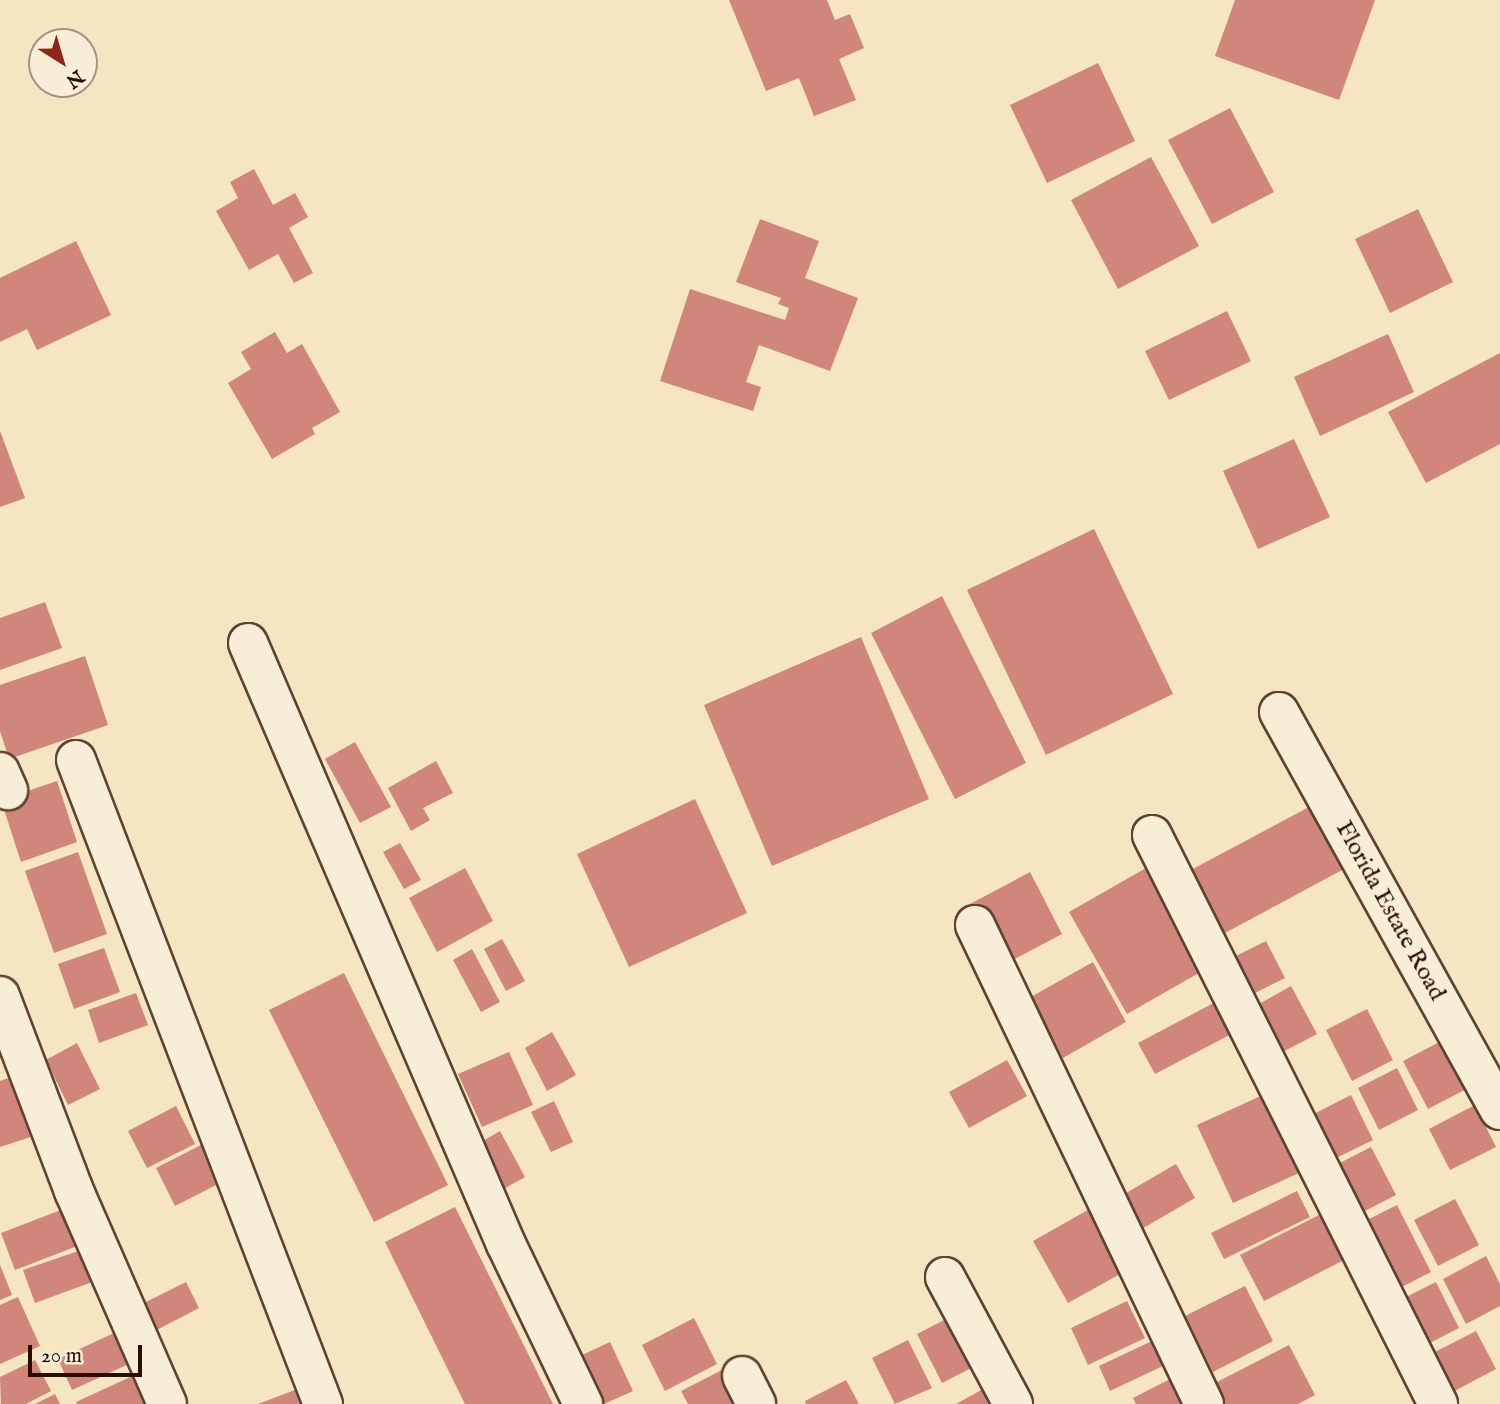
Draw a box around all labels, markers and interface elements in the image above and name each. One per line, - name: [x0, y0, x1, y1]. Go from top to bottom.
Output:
- north arrow: [28, 28, 98, 98]
- text: N: [61, 64, 88, 93]
- street label: Florida Estate Road: [1329, 816, 1451, 1006]
- scale bar: [32, 1330, 145, 1374]
- text: 20 m: [41, 1343, 82, 1370]

